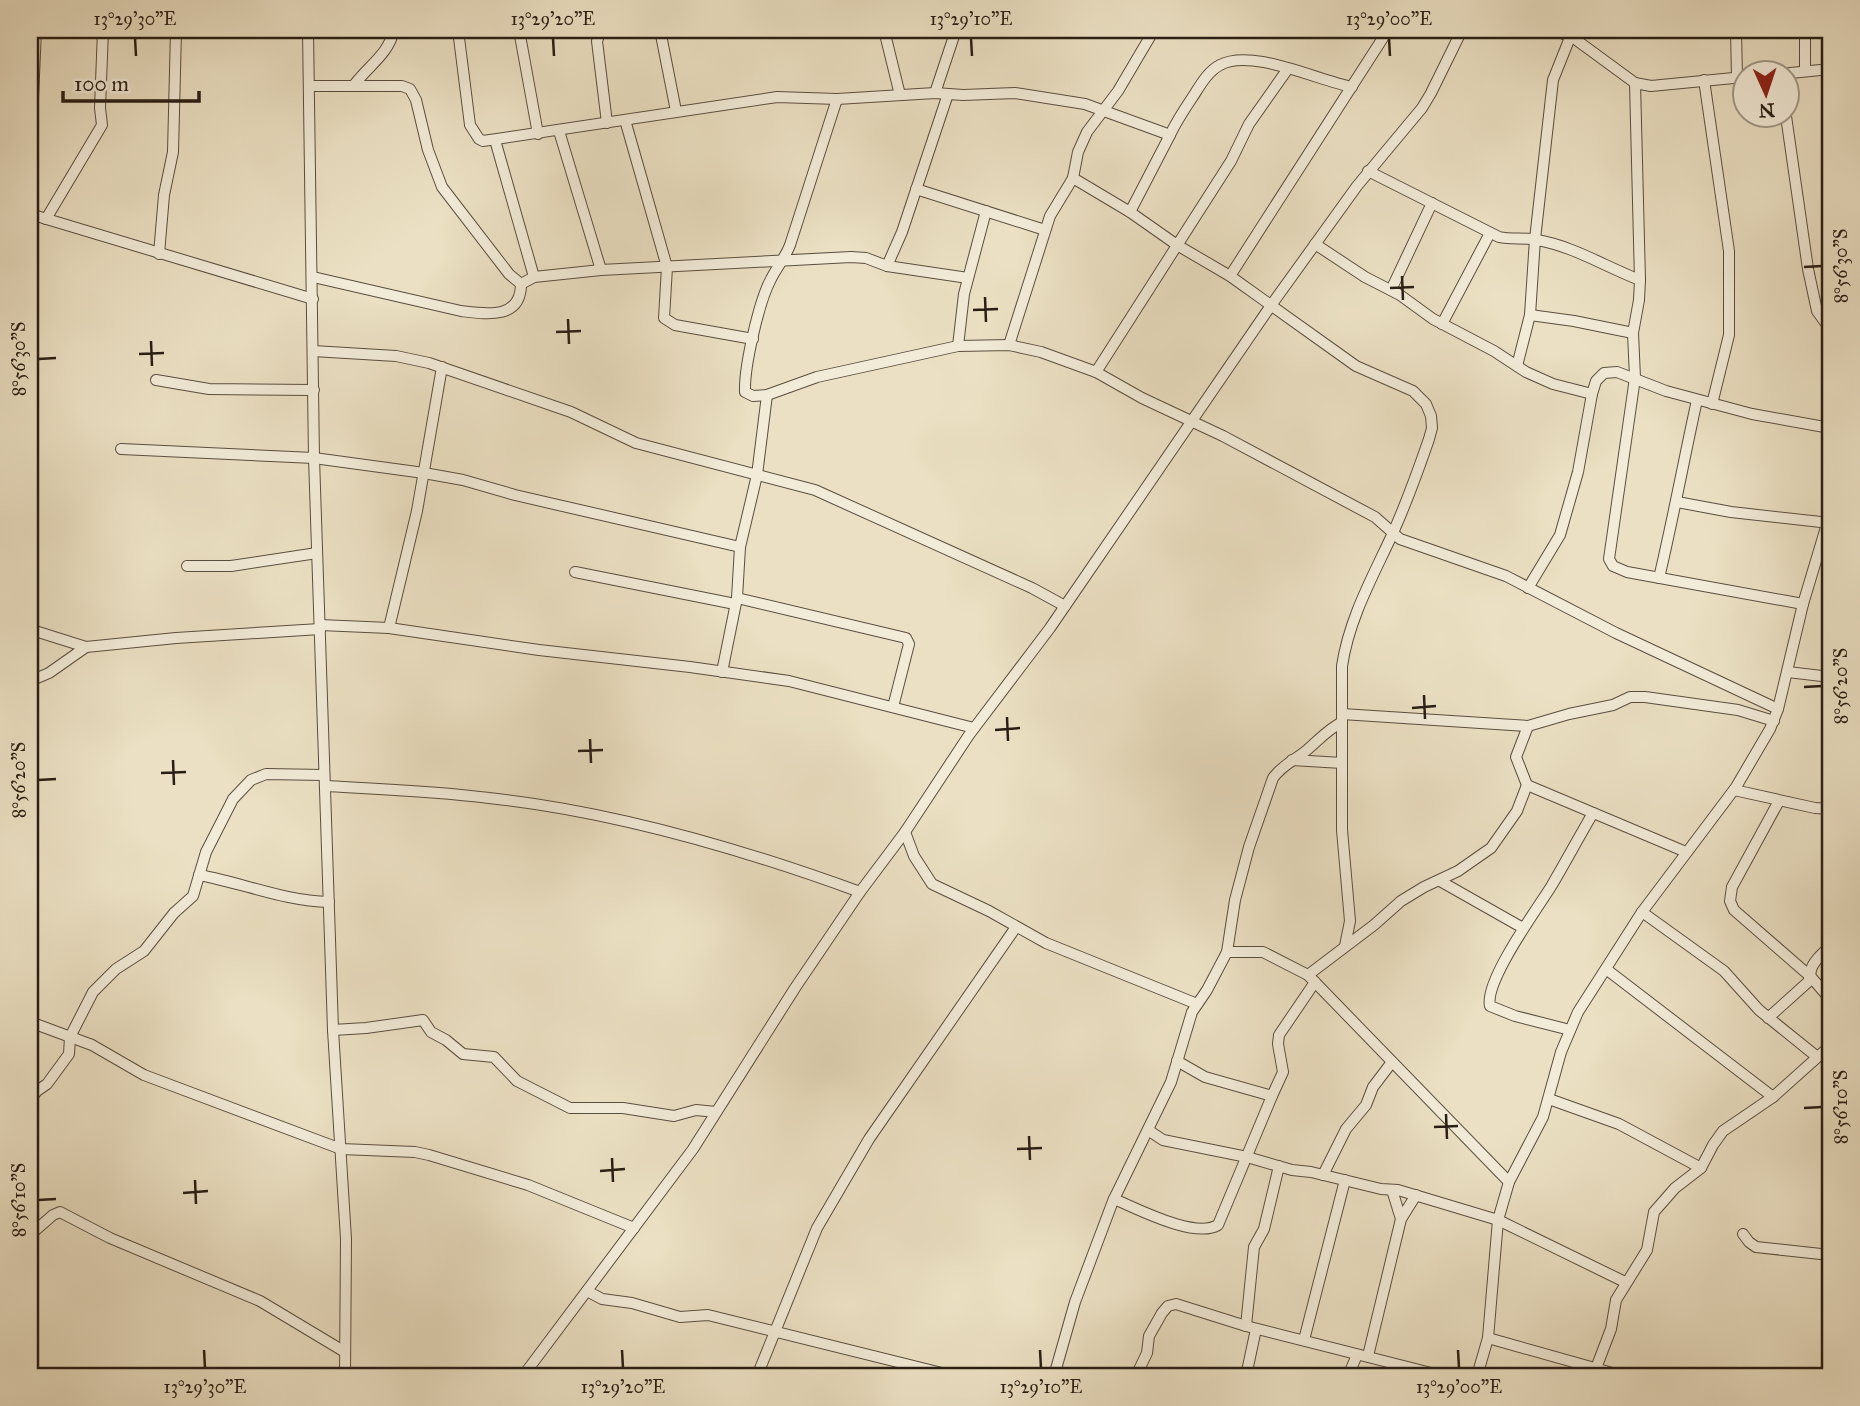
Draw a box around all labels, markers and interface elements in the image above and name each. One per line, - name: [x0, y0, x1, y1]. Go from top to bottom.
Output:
- text: 13°29'30"E: [94, 8, 177, 30]
- text: 13°29'20"E: [511, 8, 595, 30]
- text: 13°29'10"E: [930, 8, 1012, 30]
- text: 13°29'00"E: [1346, 8, 1432, 30]
- scale bar: [63, 60, 200, 104]
- north arrow: [1730, 60, 1800, 130]
- text: 100 m: [74, 71, 129, 97]
- text: N: [1758, 99, 1776, 122]
- text: 8°56'30"S: [1830, 229, 1852, 303]
- text: 8°56'30"S: [8, 322, 30, 396]
- text: 8°56'20"S: [1830, 648, 1852, 724]
- text: 8°56'20"S: [8, 742, 30, 818]
- text: 8°56'10"S: [1830, 1070, 1852, 1144]
- text: 8°56'10"S: [8, 1163, 30, 1237]
- text: 13°29'30"E: [164, 1376, 247, 1398]
- text: 13°29'20"E: [581, 1376, 665, 1398]
- text: 13°29'10"E: [1000, 1376, 1082, 1398]
- text: 13°29'00"E: [1416, 1376, 1502, 1398]

